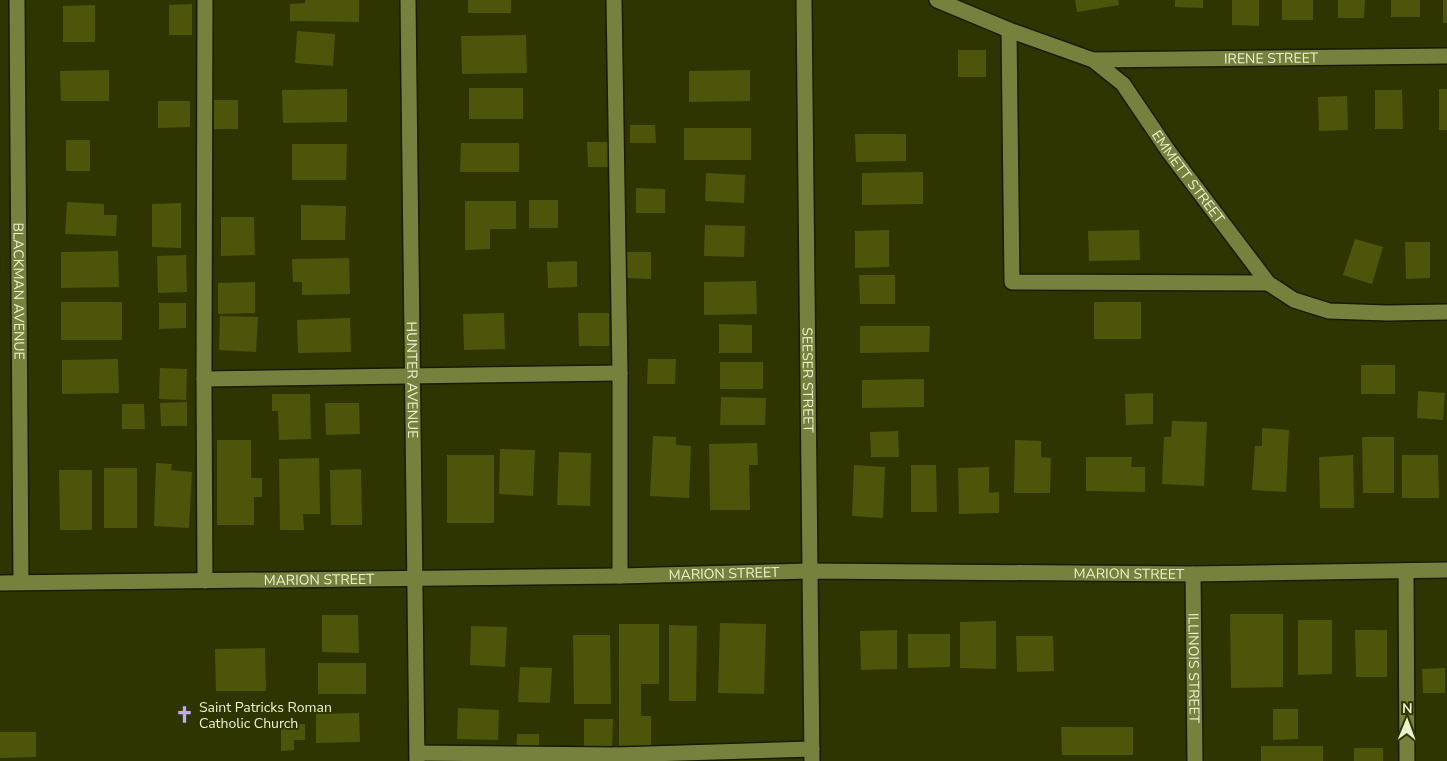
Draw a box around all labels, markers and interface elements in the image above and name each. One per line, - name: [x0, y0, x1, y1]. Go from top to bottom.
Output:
- street label: IRENE STREET: [1224, 48, 1319, 68]
- street label: EMMETT STREET: [1147, 126, 1229, 228]
- street label: BLACKMAN AVENUE: [9, 222, 29, 360]
- street label: HUNTER AVENUE: [402, 321, 423, 439]
- street label: SEESER STREET: [798, 327, 818, 433]
- street label: MARION STREET: [668, 562, 780, 584]
- street label: MARION STREET: [1073, 564, 1185, 583]
- street label: MARION STREET: [264, 569, 375, 590]
- street label: ILLINOIS STREET: [1184, 613, 1204, 724]
- north arrow: [1382, 696, 1432, 746]
- place label: Saint Patricks Roman Catholic Church: [199, 698, 332, 733]
- text: N: [1402, 699, 1413, 718]
- church icon: Saint Patricks Roman Catholic Church: [175, 705, 195, 725]

